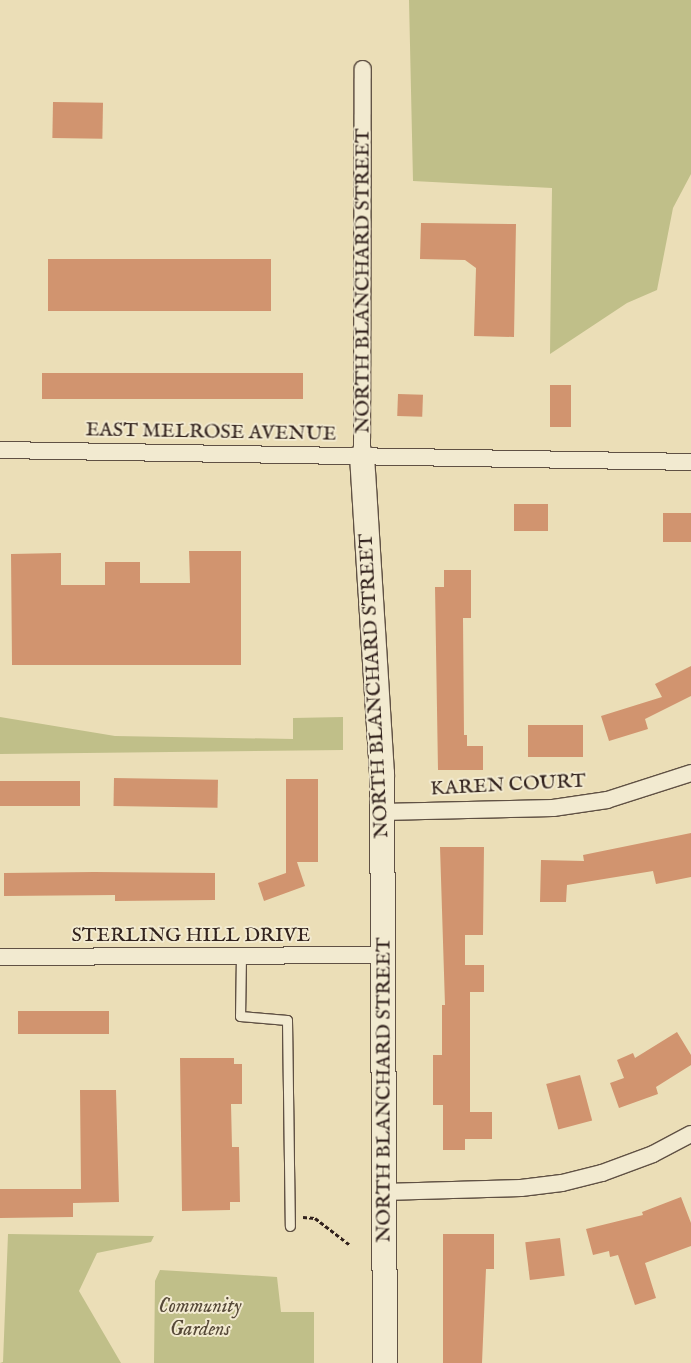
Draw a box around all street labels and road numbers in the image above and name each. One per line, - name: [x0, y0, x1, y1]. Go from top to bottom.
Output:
- street label: NORTH BLANCHARD STREET: [351, 128, 375, 434]
- street label: EAST MELROSE AVENUE: [85, 418, 337, 446]
- street label: NORTH BLANCHARD STREET: [354, 533, 394, 839]
- street label: KAREN COURT: [430, 769, 586, 801]
- street label: STERLING HILL DRIVE: [72, 923, 310, 947]
- street label: NORTH BLANCHARD STREET: [372, 937, 396, 1243]

